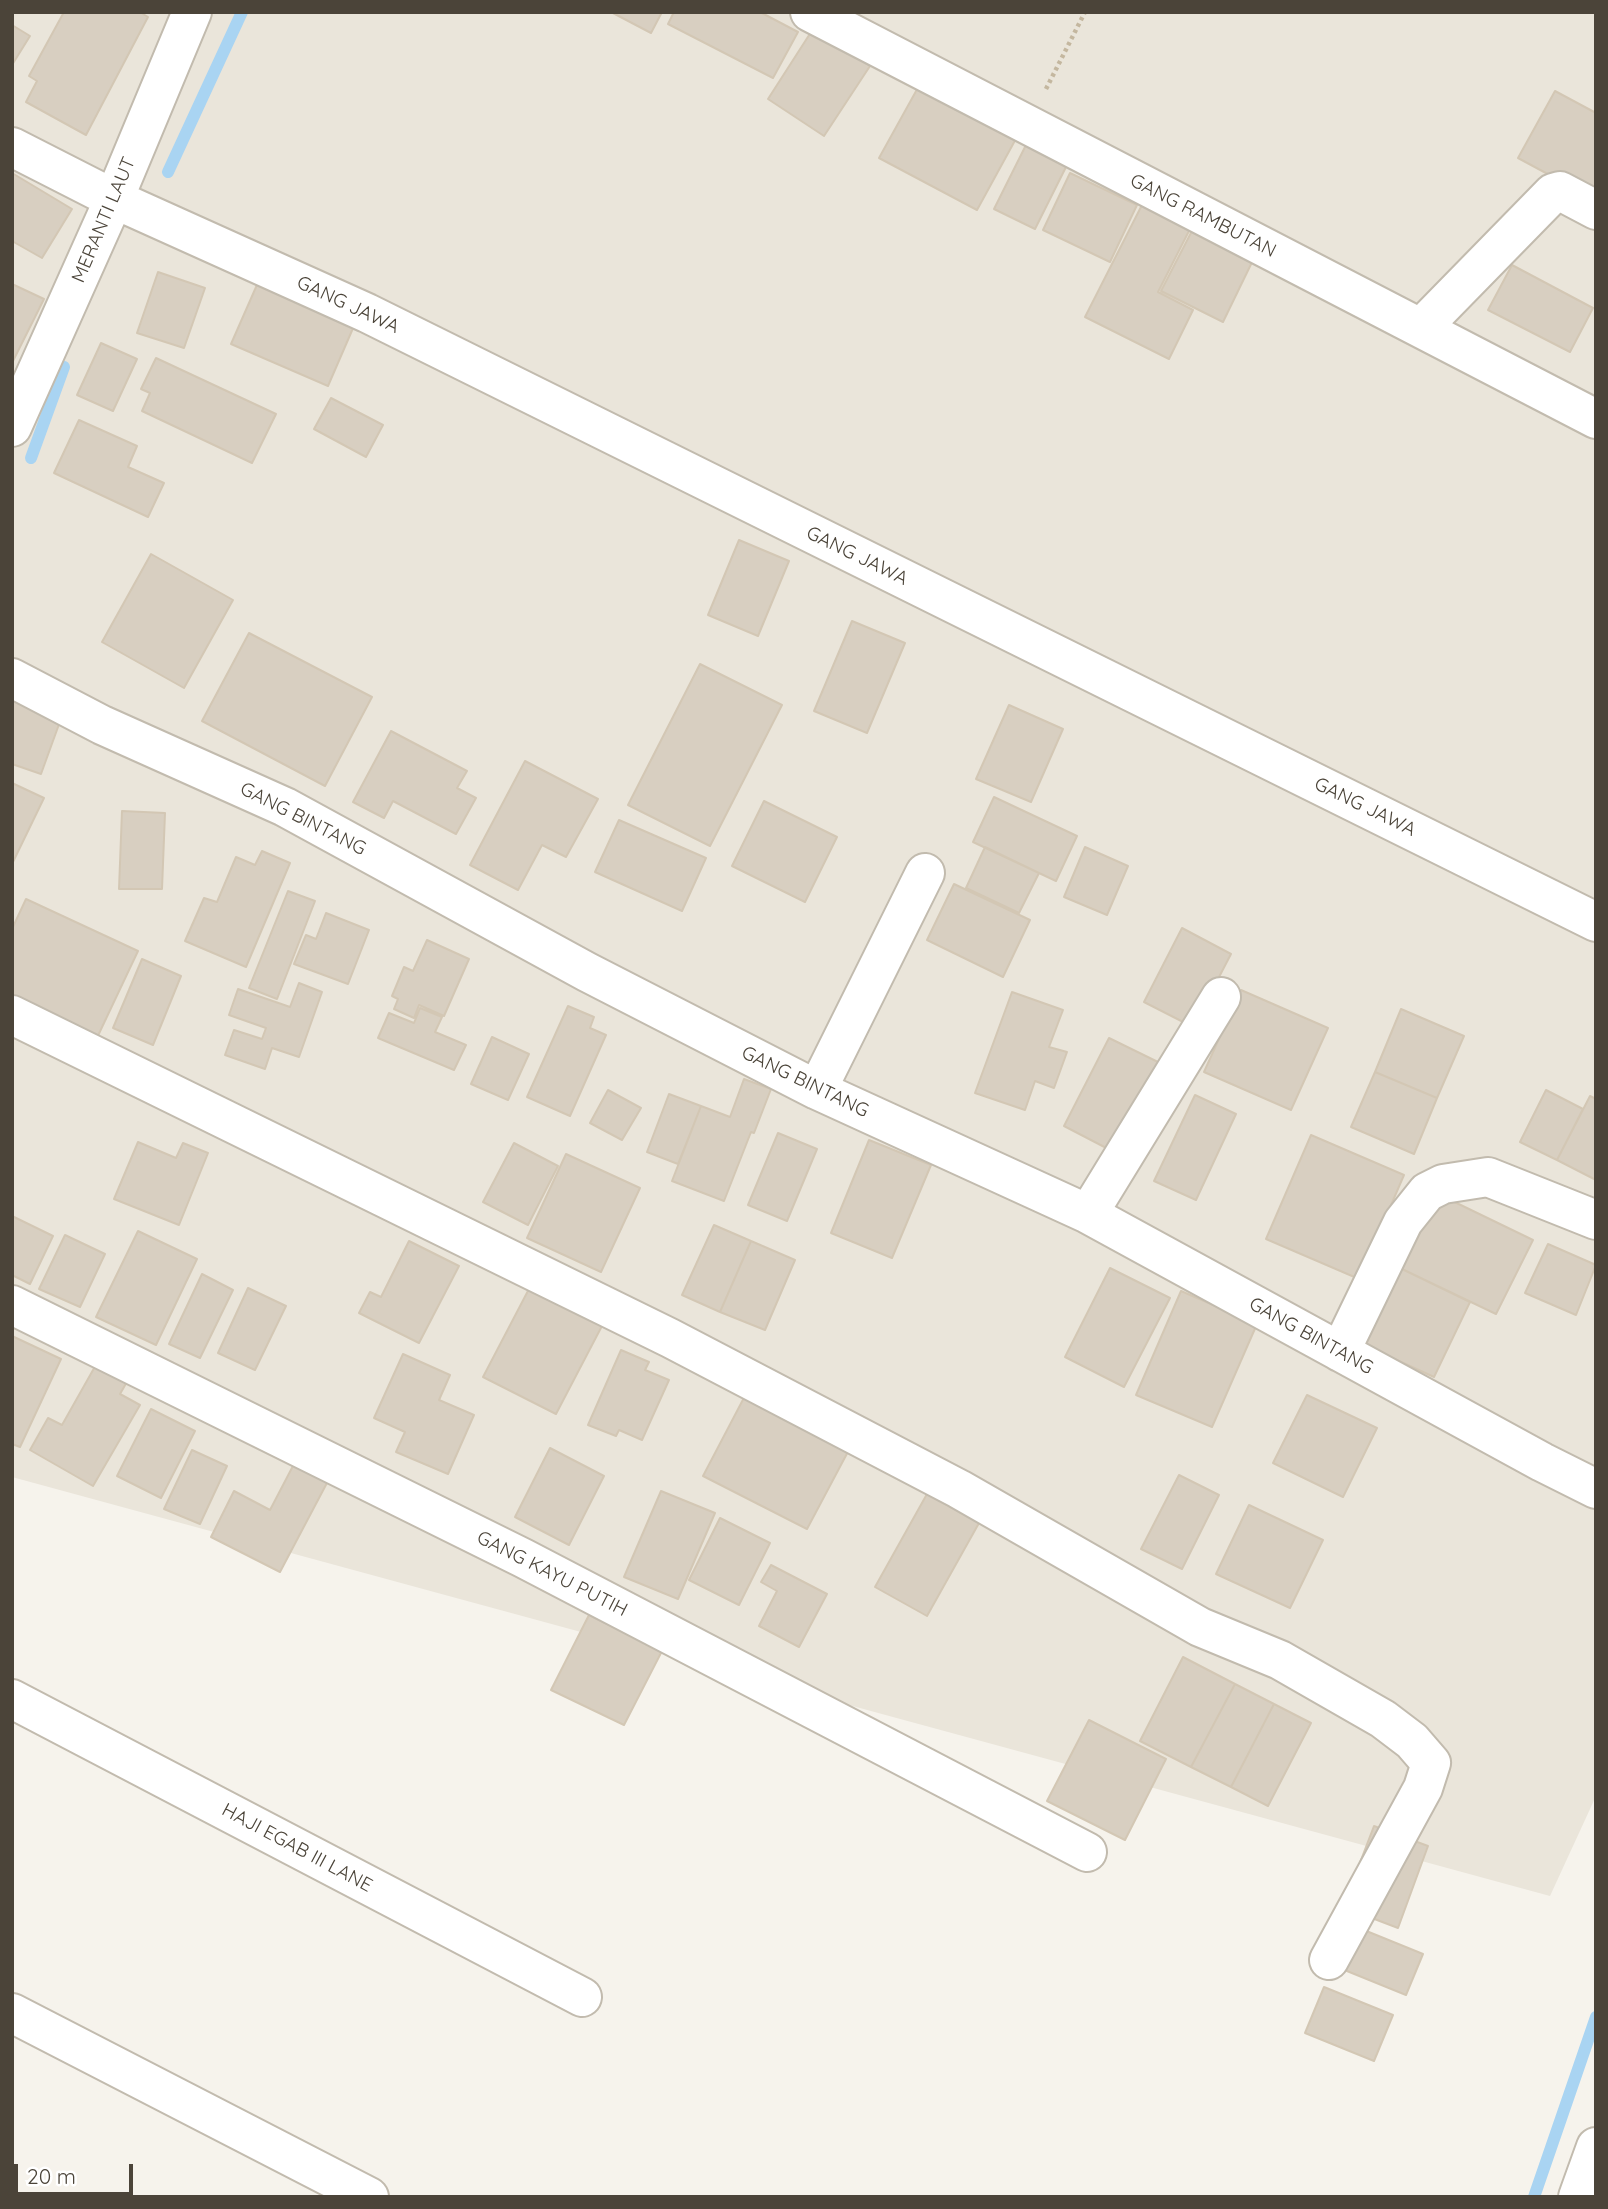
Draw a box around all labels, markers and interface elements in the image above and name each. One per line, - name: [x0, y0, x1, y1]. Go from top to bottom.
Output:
- street label: MERANTI LAUT: [67, 154, 141, 286]
- street label: GANG RAMBUTAN: [1126, 169, 1280, 263]
- street label: GANG JAWA: [293, 271, 403, 339]
- street label: GANG JAWA: [802, 522, 912, 590]
- street label: GANG JAWA: [1310, 773, 1420, 841]
- street label: GANG BINTANG: [236, 777, 370, 861]
- street label: GANG BINTANG: [738, 1041, 872, 1123]
- street label: GANG BINTANG: [1245, 1292, 1377, 1380]
- street label: GANG KAYU PUTIH: [473, 1526, 631, 1622]
- street label: HAJI EGAB III LANE: [218, 1799, 376, 1897]
- scale bar: [18, 2150, 136, 2194]
- text: 20 m: [27, 2163, 76, 2189]

